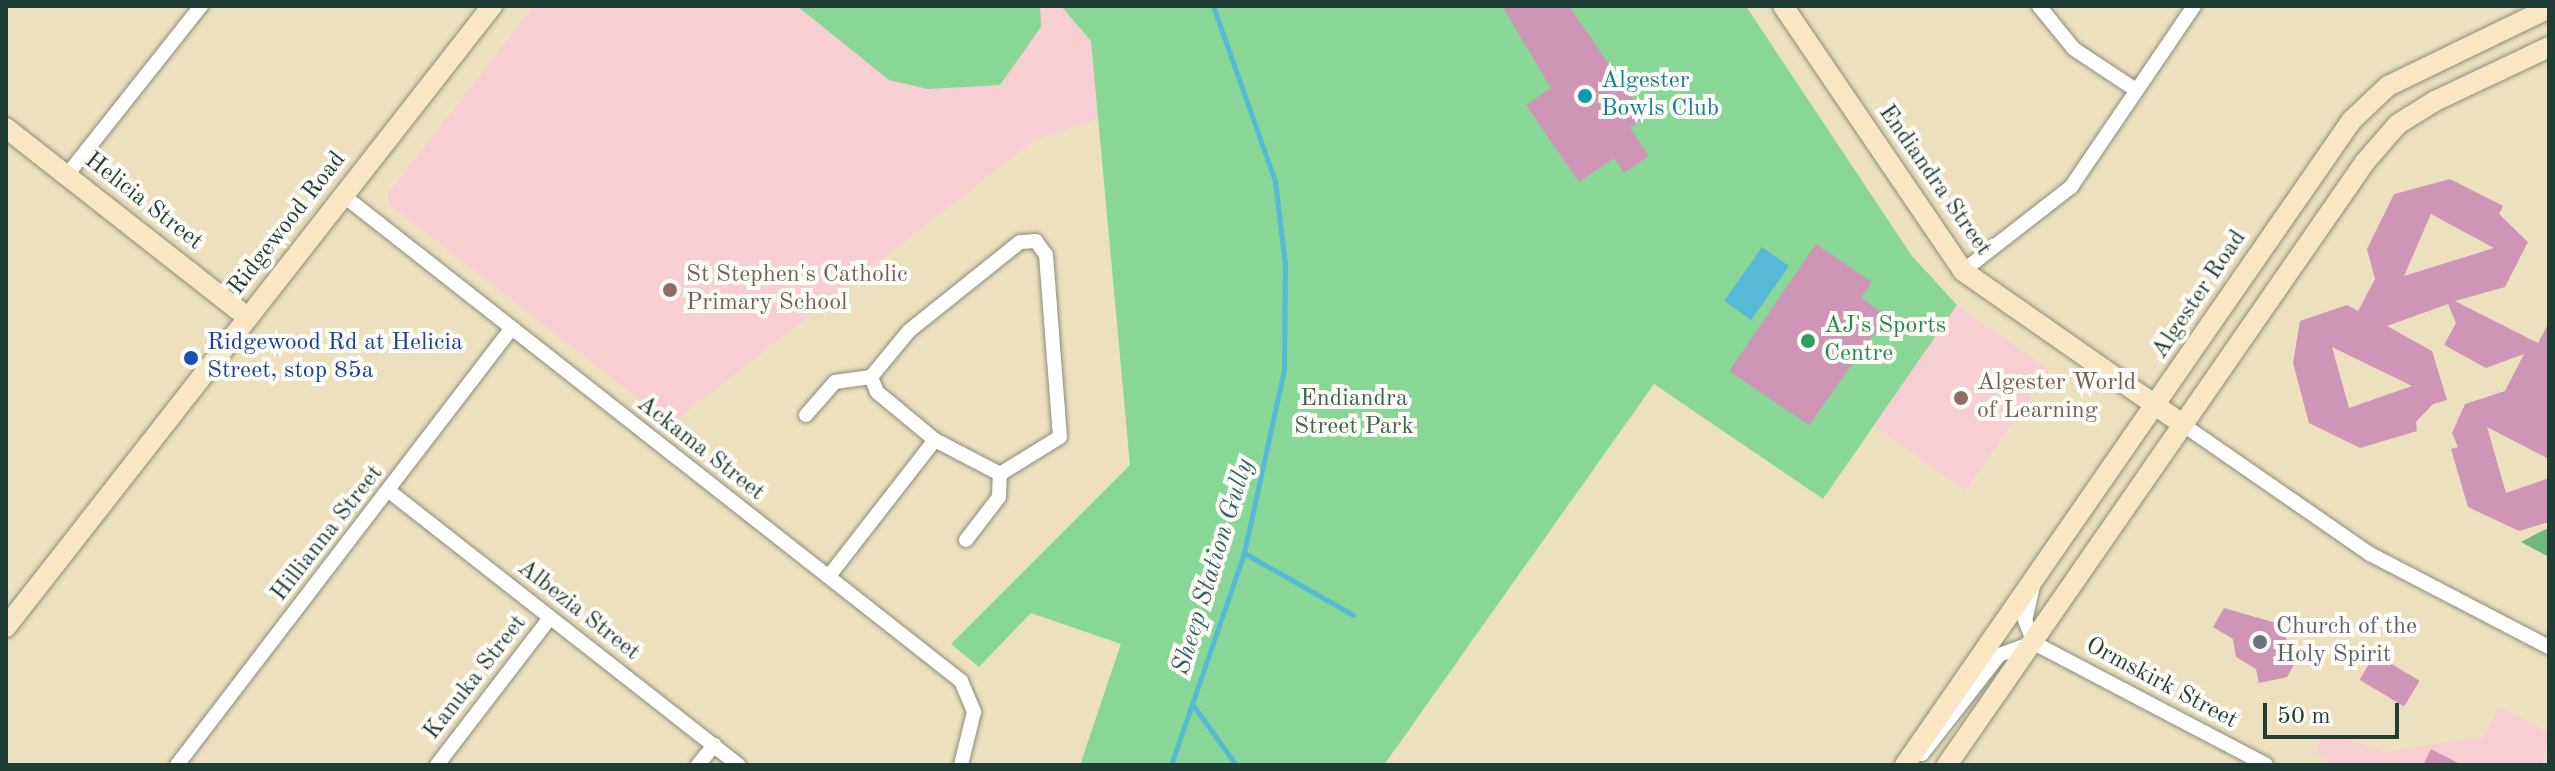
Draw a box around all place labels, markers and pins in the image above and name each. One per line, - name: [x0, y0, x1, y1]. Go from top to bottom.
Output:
- place label: Algester Bowls Club: [1601, 68, 1719, 124]
- marker: Algester Bowls Club: [1576, 87, 1594, 105]
- place label: St Stephen's Catholic Primary School: [686, 262, 907, 318]
- marker: St Stephen's Catholic Primary School: [661, 281, 679, 299]
- place label: AJ's Sports Centre: [1824, 313, 1946, 369]
- place label: Ridgewood Rd at Helicia Street, stop 85a: [207, 330, 463, 386]
- marker: AJ's Sports Centre: [1799, 332, 1817, 350]
- marker: Ridgewood Rd at Helicia Street, stop 85a: [182, 349, 200, 367]
- place label: Algester World of Learning: [1977, 370, 2136, 426]
- marker: Algester World of Learning: [1952, 389, 1970, 407]
- place label: Church of the Holy Spirit: [2276, 614, 2417, 670]
- marker: Church of the Holy Spirit: [2251, 633, 2269, 651]

